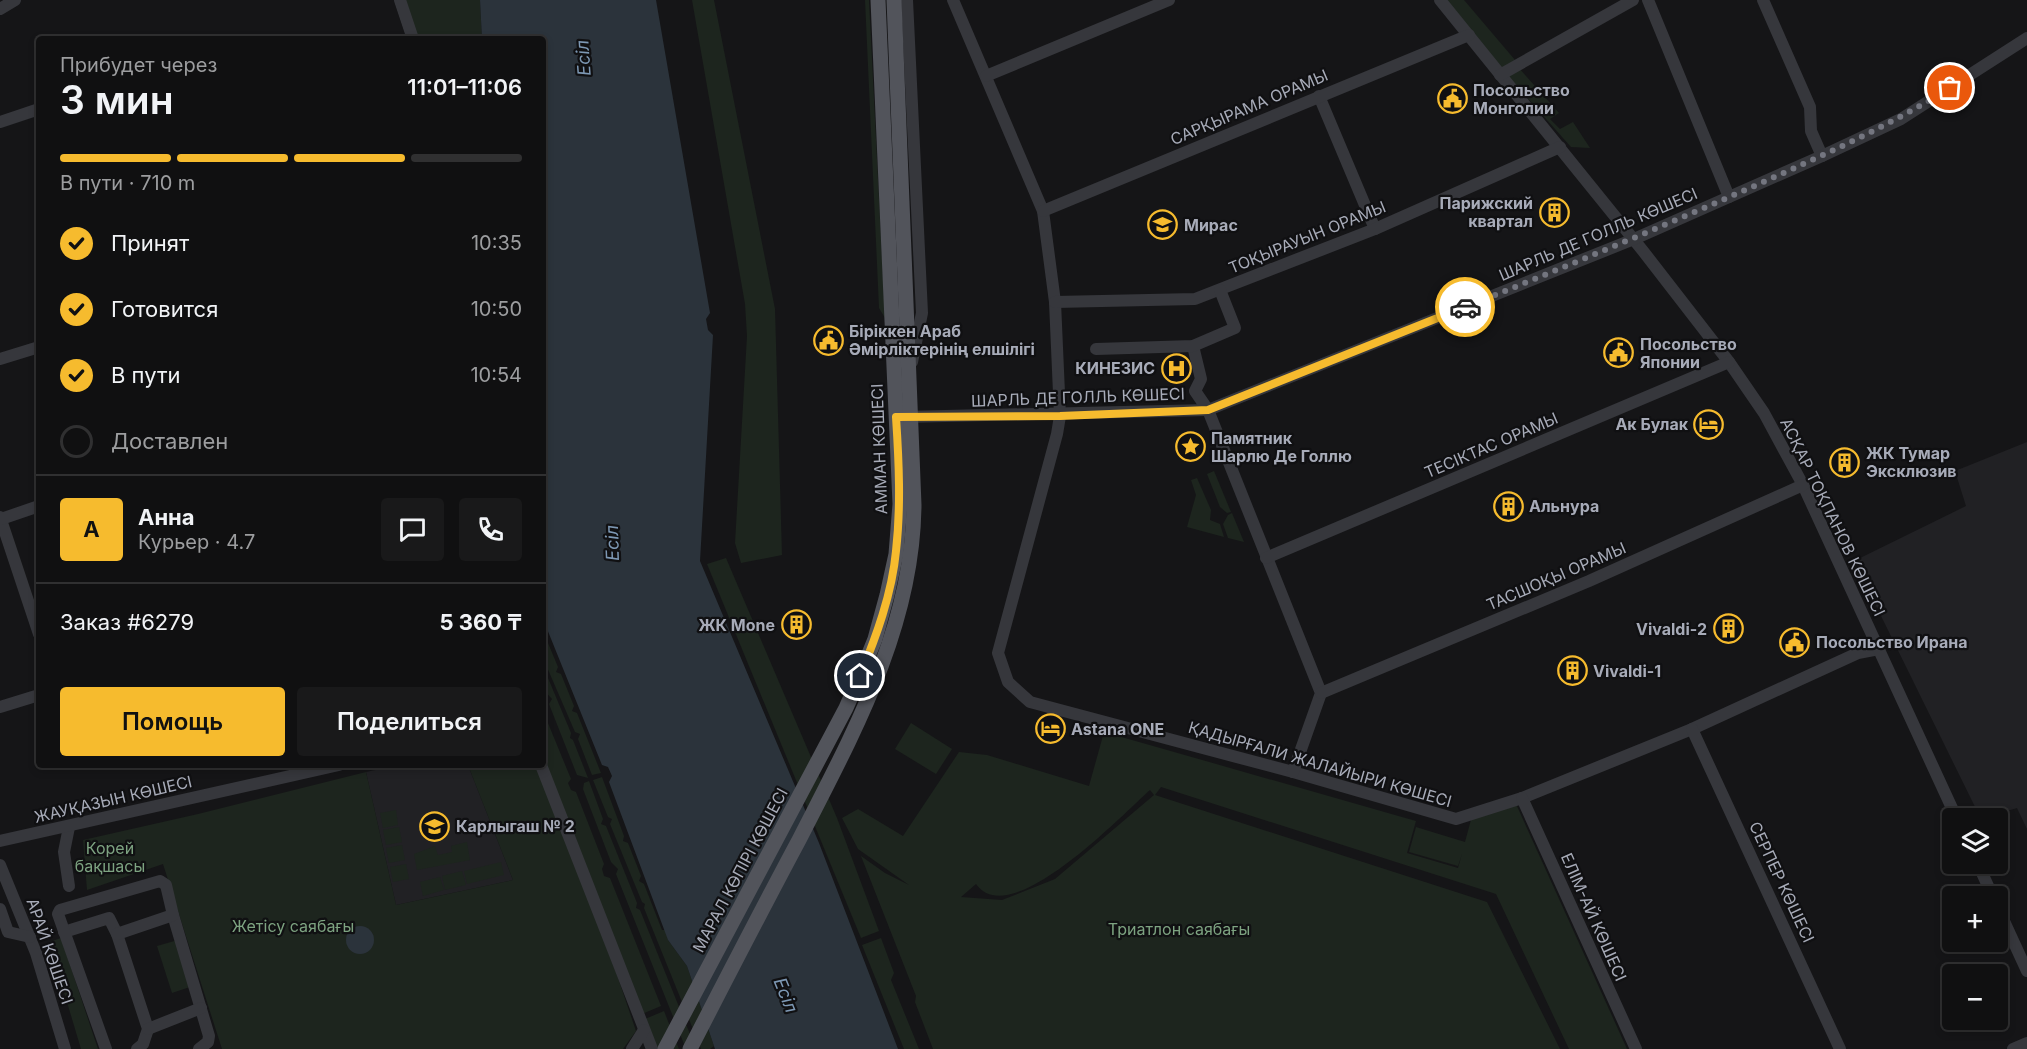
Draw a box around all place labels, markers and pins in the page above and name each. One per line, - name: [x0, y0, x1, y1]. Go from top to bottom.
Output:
- pin: [1924, 62, 1975, 113]
- place label: Посольство Монголии: [1473, 80, 1570, 118]
- public building icon: Посольство Монголии: [1436, 83, 1468, 115]
- place label: Парижский квартал: [1440, 193, 1533, 231]
- building icon: Парижский квартал: [1538, 196, 1570, 228]
- school or university icon: Мирас: [1147, 209, 1179, 241]
- place label: Мирас: [1184, 215, 1238, 235]
- place label: Біріккен Араб Әмірліктерінің елшілігі: [849, 321, 1035, 359]
- public building icon: Біріккен Араб Әмірліктерінің елшілігі: [812, 324, 844, 356]
- place label: Посольство Японии: [1640, 334, 1737, 372]
- public building icon: Посольство Японии: [1603, 337, 1635, 369]
- hospital icon: КИНЕЗИС: [1160, 352, 1192, 384]
- place label: КИНЕЗИС: [1075, 358, 1155, 378]
- hotel icon: Ак Булак: [1693, 408, 1725, 440]
- place label: Ак Булак: [1615, 414, 1689, 434]
- place label: Памятник Шарлю Де Голлю: [1211, 428, 1352, 466]
- place icon: Памятник Шарлю Де Голлю: [1174, 431, 1206, 463]
- place label: ЖК Тумар Эксклюзив: [1866, 443, 1957, 481]
- building icon: ЖК Тумар Эксклюзив: [1829, 446, 1861, 478]
- building icon: Альнура: [1492, 490, 1524, 522]
- place label: Альнура: [1529, 496, 1599, 516]
- building icon: ЖК Mone: [780, 609, 812, 641]
- building icon: Vivaldi-2: [1712, 613, 1744, 645]
- place label: ЖК Mone: [698, 615, 775, 635]
- place label: Vivaldi-2: [1636, 619, 1707, 639]
- public building icon: Посольство Ирана: [1779, 626, 1811, 658]
- place label: Посольство Ирана: [1816, 632, 1968, 652]
- pin: [834, 650, 885, 701]
- building icon: Vivaldi-1: [1556, 655, 1588, 687]
- place label: Vivaldi-1: [1593, 661, 1661, 681]
- hotel icon: Astana ONE: [1034, 713, 1066, 745]
- place label: Astana ONE: [1071, 719, 1164, 739]
- school or university icon: Карлыгаш № 2: [419, 810, 451, 842]
- place label: Карлыгаш № 2: [456, 816, 575, 836]

